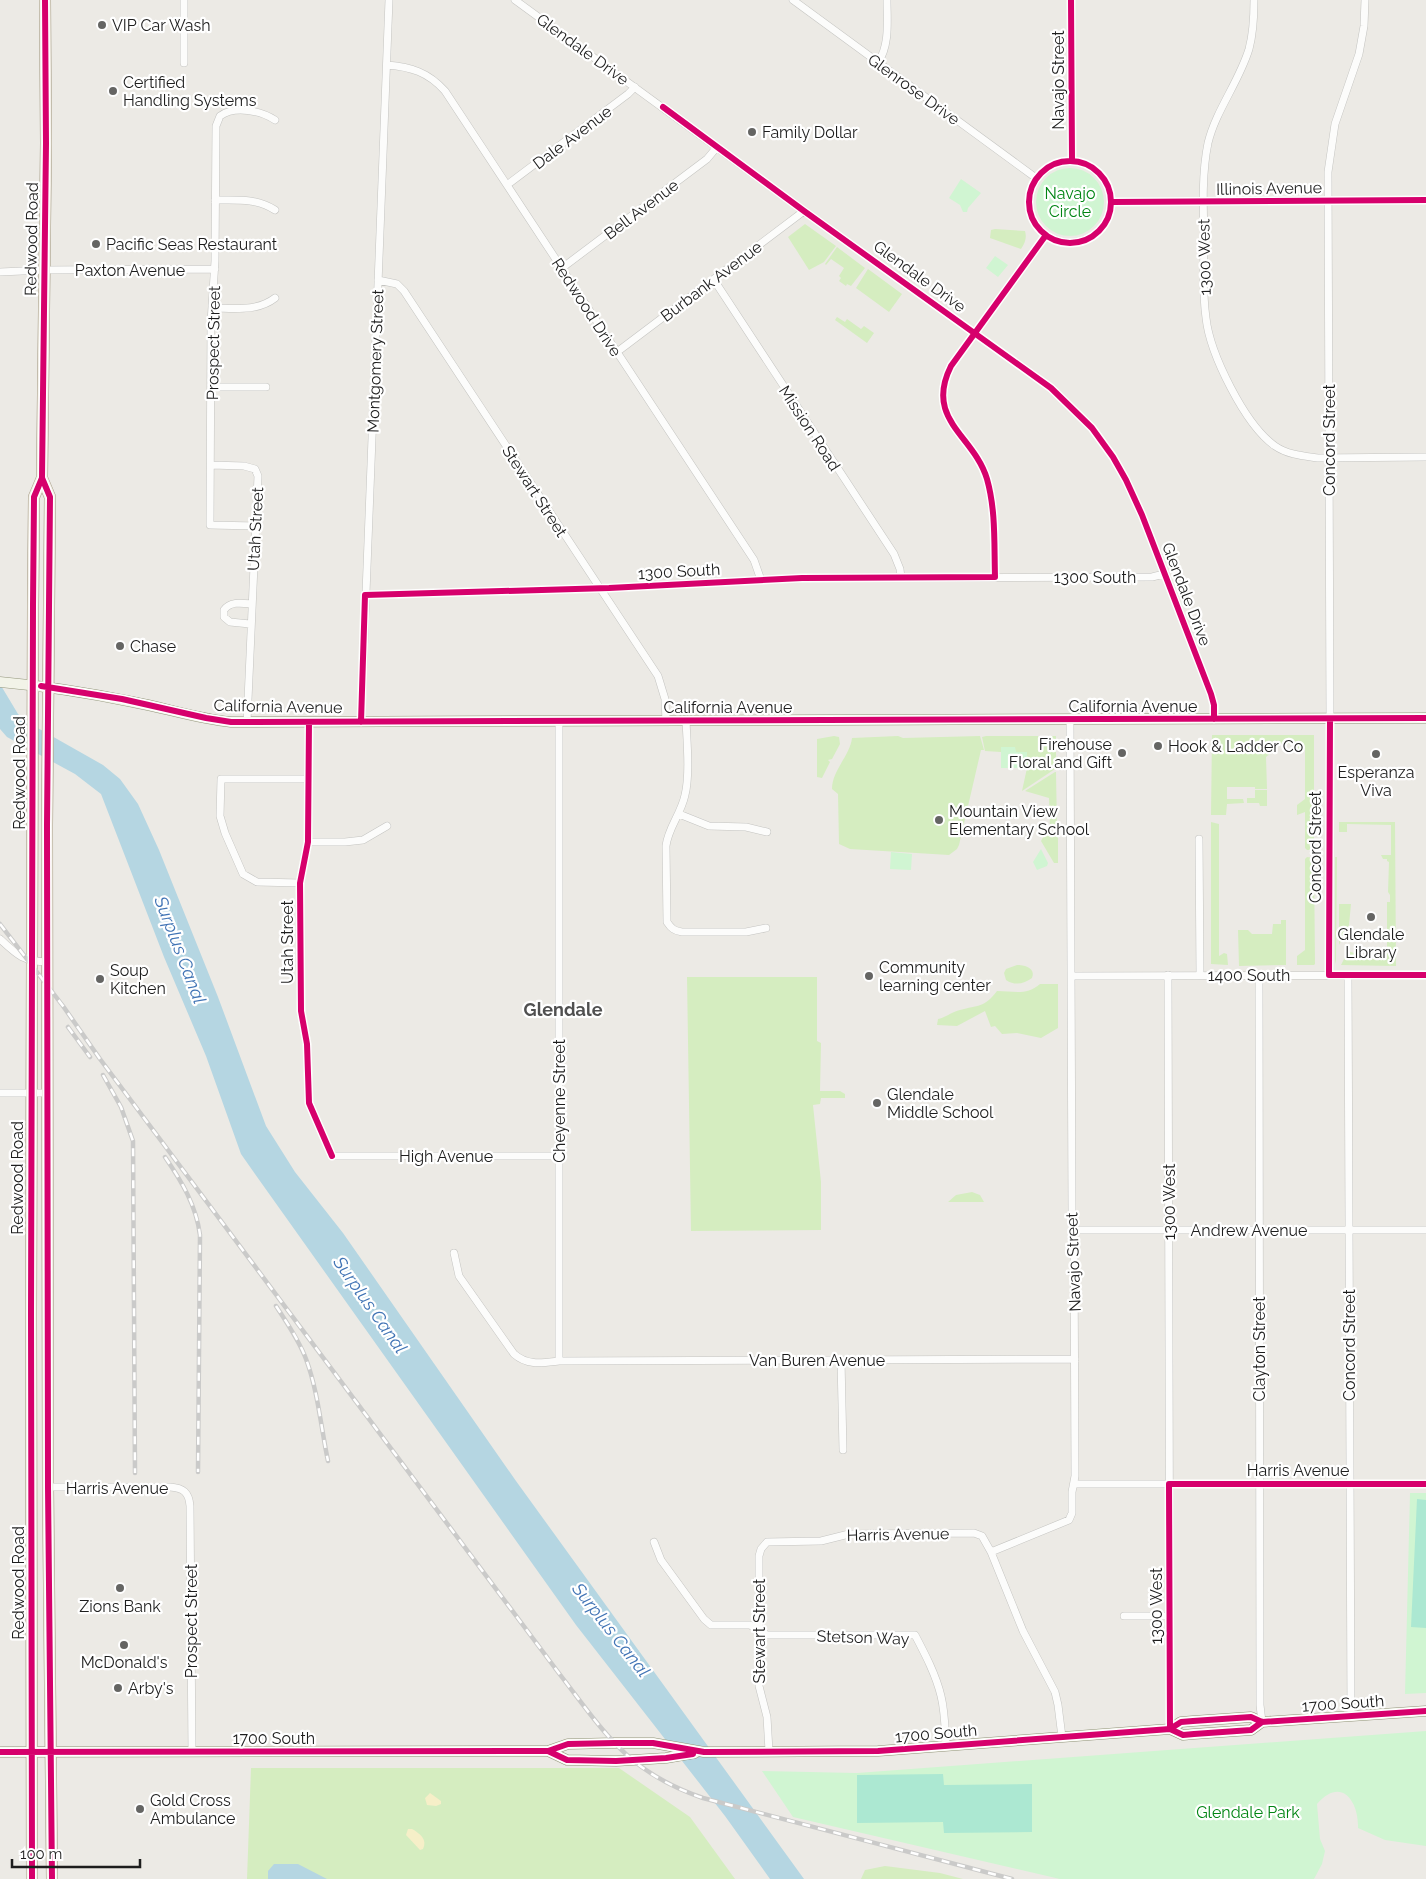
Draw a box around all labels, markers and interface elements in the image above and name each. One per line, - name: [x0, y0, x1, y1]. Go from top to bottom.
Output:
- street label: Glendale Drive: [533, 10, 632, 89]
- place label: VIP Car Wash: [112, 16, 211, 35]
- marker: VIP Car Wash: [96, 19, 108, 31]
- street label: Navajo Street: [1049, 30, 1068, 130]
- street label: Glenrose Drive: [864, 50, 963, 129]
- place label: Certified Handling Systems: [123, 73, 257, 110]
- marker: Certified Handling Systems: [107, 85, 119, 97]
- street label: Dale Avenue: [529, 102, 615, 173]
- place label: Family Dollar: [762, 123, 858, 142]
- marker: Family Dollar: [746, 126, 758, 138]
- street label: Bell Avenue: [600, 175, 682, 243]
- street label: Illinois Avenue: [1216, 178, 1322, 199]
- street label: Redwood Road: [21, 182, 42, 296]
- park label: Navajo Circle: [1045, 184, 1095, 221]
- street label: 1300 West: [1194, 218, 1215, 295]
- place label: Pacific Seas Restaurant: [106, 235, 278, 254]
- street label: Burbank Avenue: [657, 237, 766, 326]
- street label: Glendale Drive: [870, 237, 969, 316]
- marker: Pacific Seas Restaurant: [90, 238, 102, 250]
- street label: Redwood Drive: [548, 255, 625, 360]
- street label: Paxton Avenue: [75, 261, 185, 280]
- street label: Prospect Street: [203, 285, 224, 400]
- street label: Montgomery Street: [363, 288, 388, 433]
- street label: Mission Road: [775, 382, 844, 474]
- street label: Concord Street: [1320, 383, 1339, 496]
- street label: Stewart Street: [498, 442, 571, 541]
- street label: Utah Street: [244, 486, 267, 571]
- street label: Glendale Drive: [1158, 540, 1215, 649]
- street label: 1300 South: [637, 560, 721, 583]
- street label: 1300 South: [1054, 568, 1136, 587]
- place label: Chase: [130, 637, 176, 656]
- marker: Chase: [114, 640, 126, 652]
- street label: California Avenue: [213, 696, 343, 717]
- street label: California Avenue: [1069, 697, 1197, 716]
- street label: California Avenue: [664, 698, 792, 717]
- street label: Redwood Road: [10, 716, 29, 830]
- place label: Firehouse Floral and Gift: [1009, 735, 1113, 772]
- place label: Hook & Ladder Co: [1168, 737, 1303, 756]
- marker: Hook & Ladder Co: [1152, 740, 1164, 752]
- marker: Firehouse Floral and Gift: [1116, 747, 1128, 759]
- marker: Esperanza Viva: [1370, 748, 1382, 760]
- place label: Esperanza Viva: [1338, 763, 1414, 800]
- street label: Concord Street: [1306, 790, 1325, 903]
- place label: Mountain View Elementary School: [949, 802, 1090, 839]
- marker: Mountain View Elementary School: [933, 814, 945, 826]
- water label: Surplus Canal: [150, 892, 211, 1007]
- street label: Utah Street: [278, 899, 297, 984]
- marker: Glendale Library: [1365, 911, 1377, 923]
- place label: Glendale Library: [1338, 925, 1404, 962]
- place label: Community learning center: [879, 958, 991, 995]
- place label: Soup Kitchen: [110, 961, 166, 998]
- street label: 1400 South: [1208, 966, 1290, 985]
- marker: Community learning center: [863, 970, 875, 982]
- marker: Soup Kitchen: [94, 973, 106, 985]
- district label: Glendale: [524, 999, 603, 1020]
- street label: Cheyenne Street: [550, 1039, 569, 1163]
- place label: Glendale Middle School: [887, 1085, 994, 1122]
- marker: Glendale Middle School: [871, 1097, 883, 1109]
- street label: Redwood Road: [8, 1121, 27, 1235]
- street label: High Avenue: [399, 1147, 493, 1166]
- street label: 1300 West: [1160, 1163, 1179, 1240]
- street label: Navajo Street: [1062, 1211, 1085, 1312]
- street label: Andrew Avenue: [1191, 1221, 1307, 1240]
- water label: Surplus Canal: [329, 1251, 412, 1357]
- street label: Concord Street: [1340, 1288, 1359, 1401]
- street label: Clayton Street: [1250, 1296, 1269, 1401]
- street label: Van Buren Avenue: [749, 1351, 885, 1370]
- street label: Harris Avenue: [1247, 1461, 1349, 1480]
- street label: Harris Avenue: [66, 1479, 168, 1498]
- street label: Harris Avenue: [847, 1524, 949, 1545]
- street label: Redwood Road: [9, 1526, 28, 1640]
- street label: Prospect Street: [182, 1563, 201, 1678]
- street label: 1300 West: [1147, 1567, 1166, 1644]
- water label: Surplus Canal: [568, 1578, 655, 1681]
- street label: Stewart Street: [750, 1578, 769, 1683]
- marker: Zions Bank: [114, 1582, 126, 1594]
- place label: Zions Bank: [79, 1597, 161, 1616]
- street label: Stetson Way: [816, 1626, 910, 1649]
- marker: McDonald's: [118, 1639, 130, 1651]
- place label: McDonald's: [81, 1653, 168, 1672]
- place label: Arby's: [128, 1679, 174, 1698]
- marker: Arby's: [112, 1682, 124, 1694]
- street label: 1700 South: [1301, 1691, 1385, 1716]
- street label: 1700 South: [894, 1720, 978, 1747]
- street label: 1700 South: [233, 1729, 315, 1748]
- place label: Gold Cross Ambulance: [150, 1791, 235, 1828]
- marker: Gold Cross Ambulance: [134, 1803, 146, 1815]
- park label: Glendale Park: [1196, 1803, 1300, 1822]
- scale bar: [12, 1836, 140, 1868]
- text: 100 m: [20, 1845, 62, 1863]

